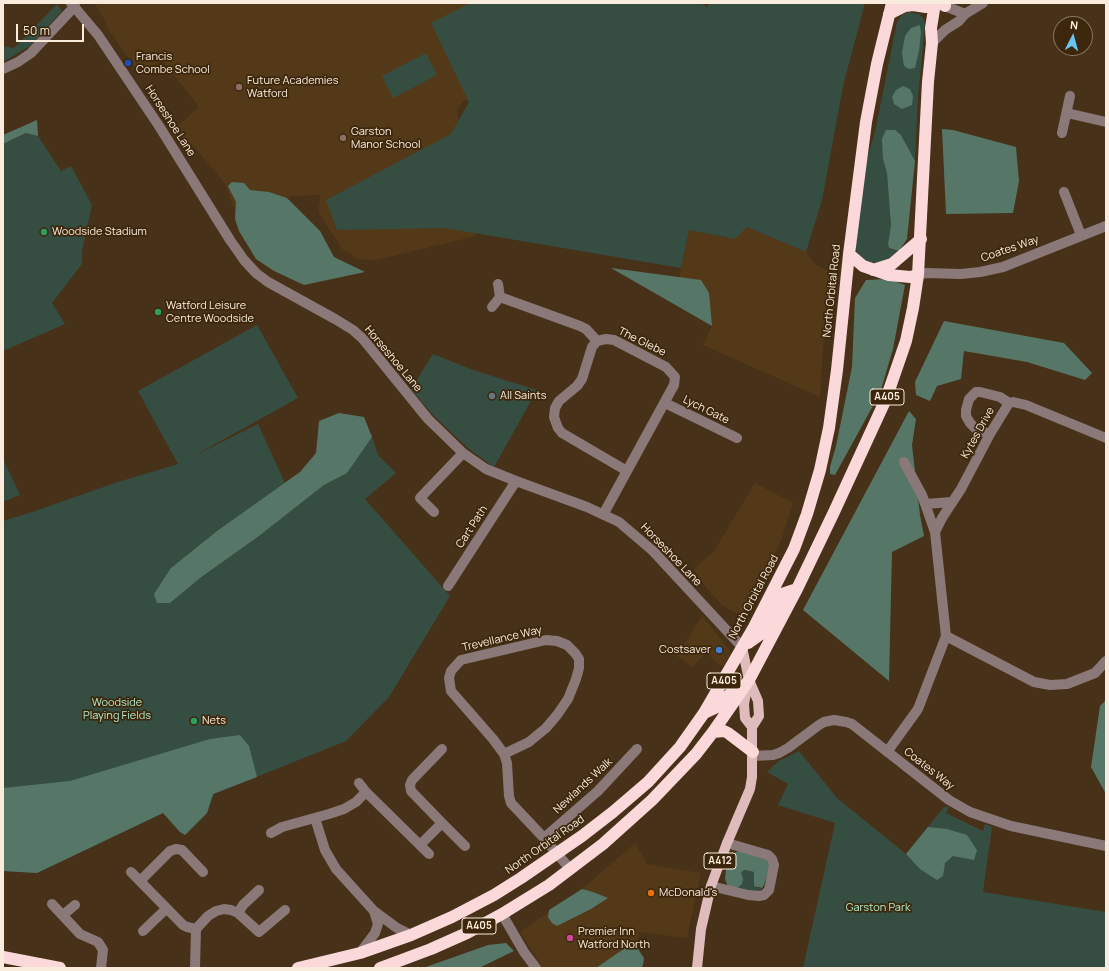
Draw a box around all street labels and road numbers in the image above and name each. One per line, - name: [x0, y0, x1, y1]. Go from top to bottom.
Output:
- street label: Horseshoe Lane: [142, 83, 198, 159]
- street label: Coates Way: [979, 233, 1041, 265]
- street label: North Orbital Road: [821, 244, 843, 338]
- street label: Horseshoe Lane: [362, 323, 424, 395]
- street label: The Glebe: [616, 325, 668, 359]
- road number: A405: [870, 389, 904, 405]
- street label: Lych Gate: [681, 393, 731, 427]
- street label: Kytes Drive: [959, 405, 997, 461]
- street label: Cart Path: [453, 503, 491, 551]
- street label: Horseshoe Lane: [638, 521, 704, 589]
- street label: North Orbital Road: [726, 553, 782, 641]
- street label: Trevellance Way: [461, 623, 543, 655]
- road number: A405: [707, 673, 741, 689]
- street label: Coates Way: [901, 745, 957, 793]
- street label: Newlands Walk: [551, 755, 615, 817]
- street label: North Orbital Road: [503, 813, 587, 877]
- road number: A412: [704, 853, 736, 869]
- road number: A405: [462, 918, 496, 934]

